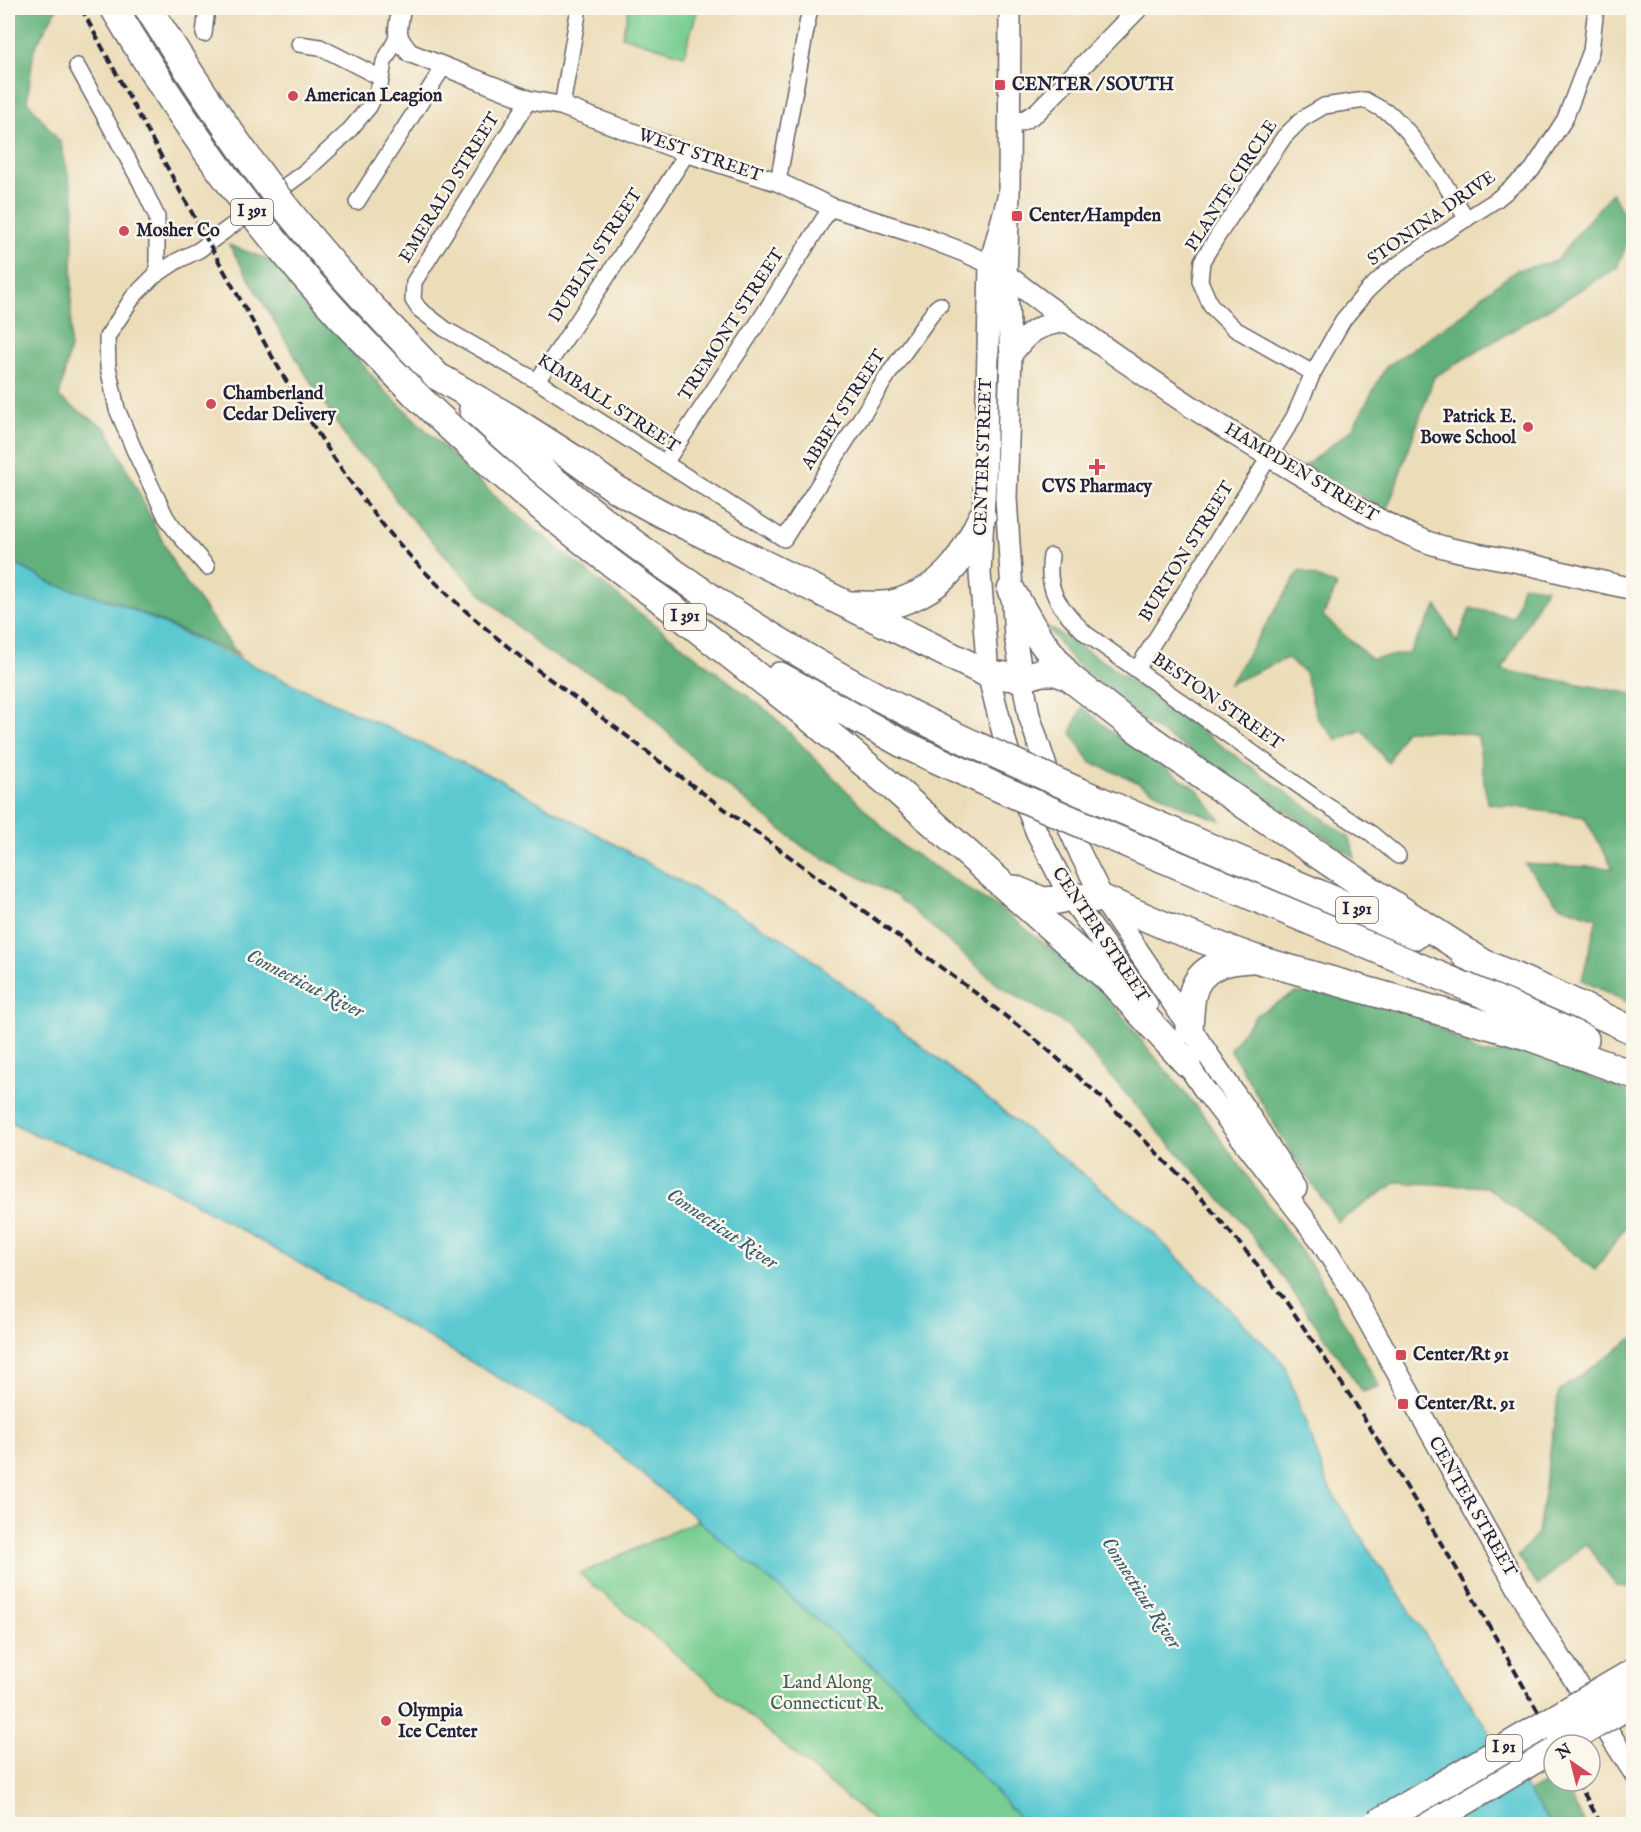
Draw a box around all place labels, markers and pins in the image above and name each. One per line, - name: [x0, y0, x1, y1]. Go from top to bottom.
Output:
- place label: CENTER / SOUTH: [1012, 74, 1175, 97]
- marker: CENTER / SOUTH: [993, 78, 1007, 92]
- place label: American Leagion: [304, 85, 443, 108]
- marker: American Leagion: [286, 89, 300, 103]
- place label: Center/Hampden: [1029, 205, 1162, 228]
- marker: Center/Hampden: [1010, 209, 1024, 223]
- place label: Mosher Co: [136, 220, 220, 243]
- marker: Mosher Co: [117, 224, 131, 238]
- place label: Chamberland Cedar Delivery: [223, 383, 337, 427]
- marker: Chamberland Cedar Delivery: [204, 397, 218, 411]
- place label: Patrick E. Bowe School: [1420, 406, 1517, 450]
- marker: Patrick E. Bowe School: [1521, 420, 1535, 434]
- marker: CVS Pharmacy: [1090, 460, 1104, 474]
- place label: CVS Pharmacy: [1042, 476, 1153, 499]
- place label: Center/Rt 91: [1413, 1344, 1509, 1367]
- marker: Center/Rt 91: [1394, 1348, 1408, 1362]
- place label: Center/Rt. 91: [1415, 1393, 1515, 1416]
- marker: Center/Rt. 91: [1396, 1397, 1410, 1411]
- place label: Olympia Ice Center: [398, 1700, 478, 1744]
- marker: Olympia Ice Center: [379, 1714, 393, 1728]

